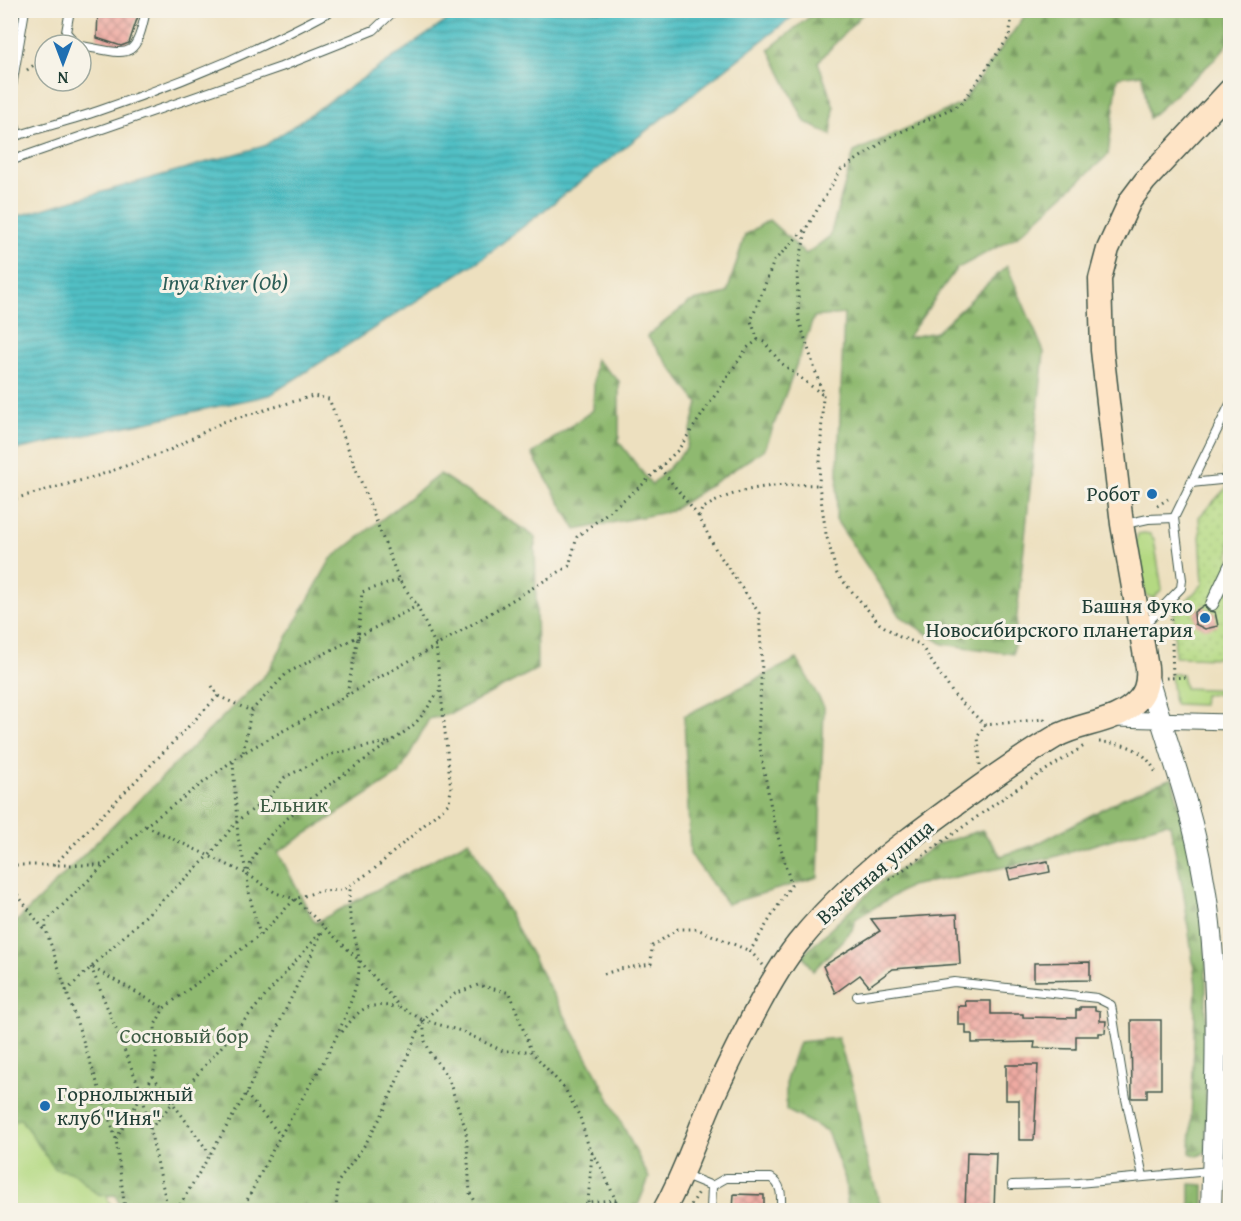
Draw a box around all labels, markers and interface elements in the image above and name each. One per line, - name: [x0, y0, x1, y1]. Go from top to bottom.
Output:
- north arrow: [33, 33, 93, 93]
- text: N: [57, 66, 68, 90]
- water label: Inya River (Ob): [162, 266, 288, 298]
- place label: Робот: [1086, 478, 1140, 509]
- marker: Робот: [1145, 487, 1159, 501]
- place label: Башня Фуко Новосибирского планетария: [926, 590, 1193, 645]
- marker: Башня Фуко Новосибирского планетария: [1198, 611, 1212, 625]
- park label: Ельник: [260, 789, 328, 820]
- street label: Взлётная улица: [809, 812, 940, 931]
- park label: Сосновый бор: [119, 1020, 249, 1051]
- place label: Горнолыжный клуб "Иня": [57, 1078, 193, 1133]
- marker: Горнолыжный клуб "Иня": [38, 1099, 52, 1113]

